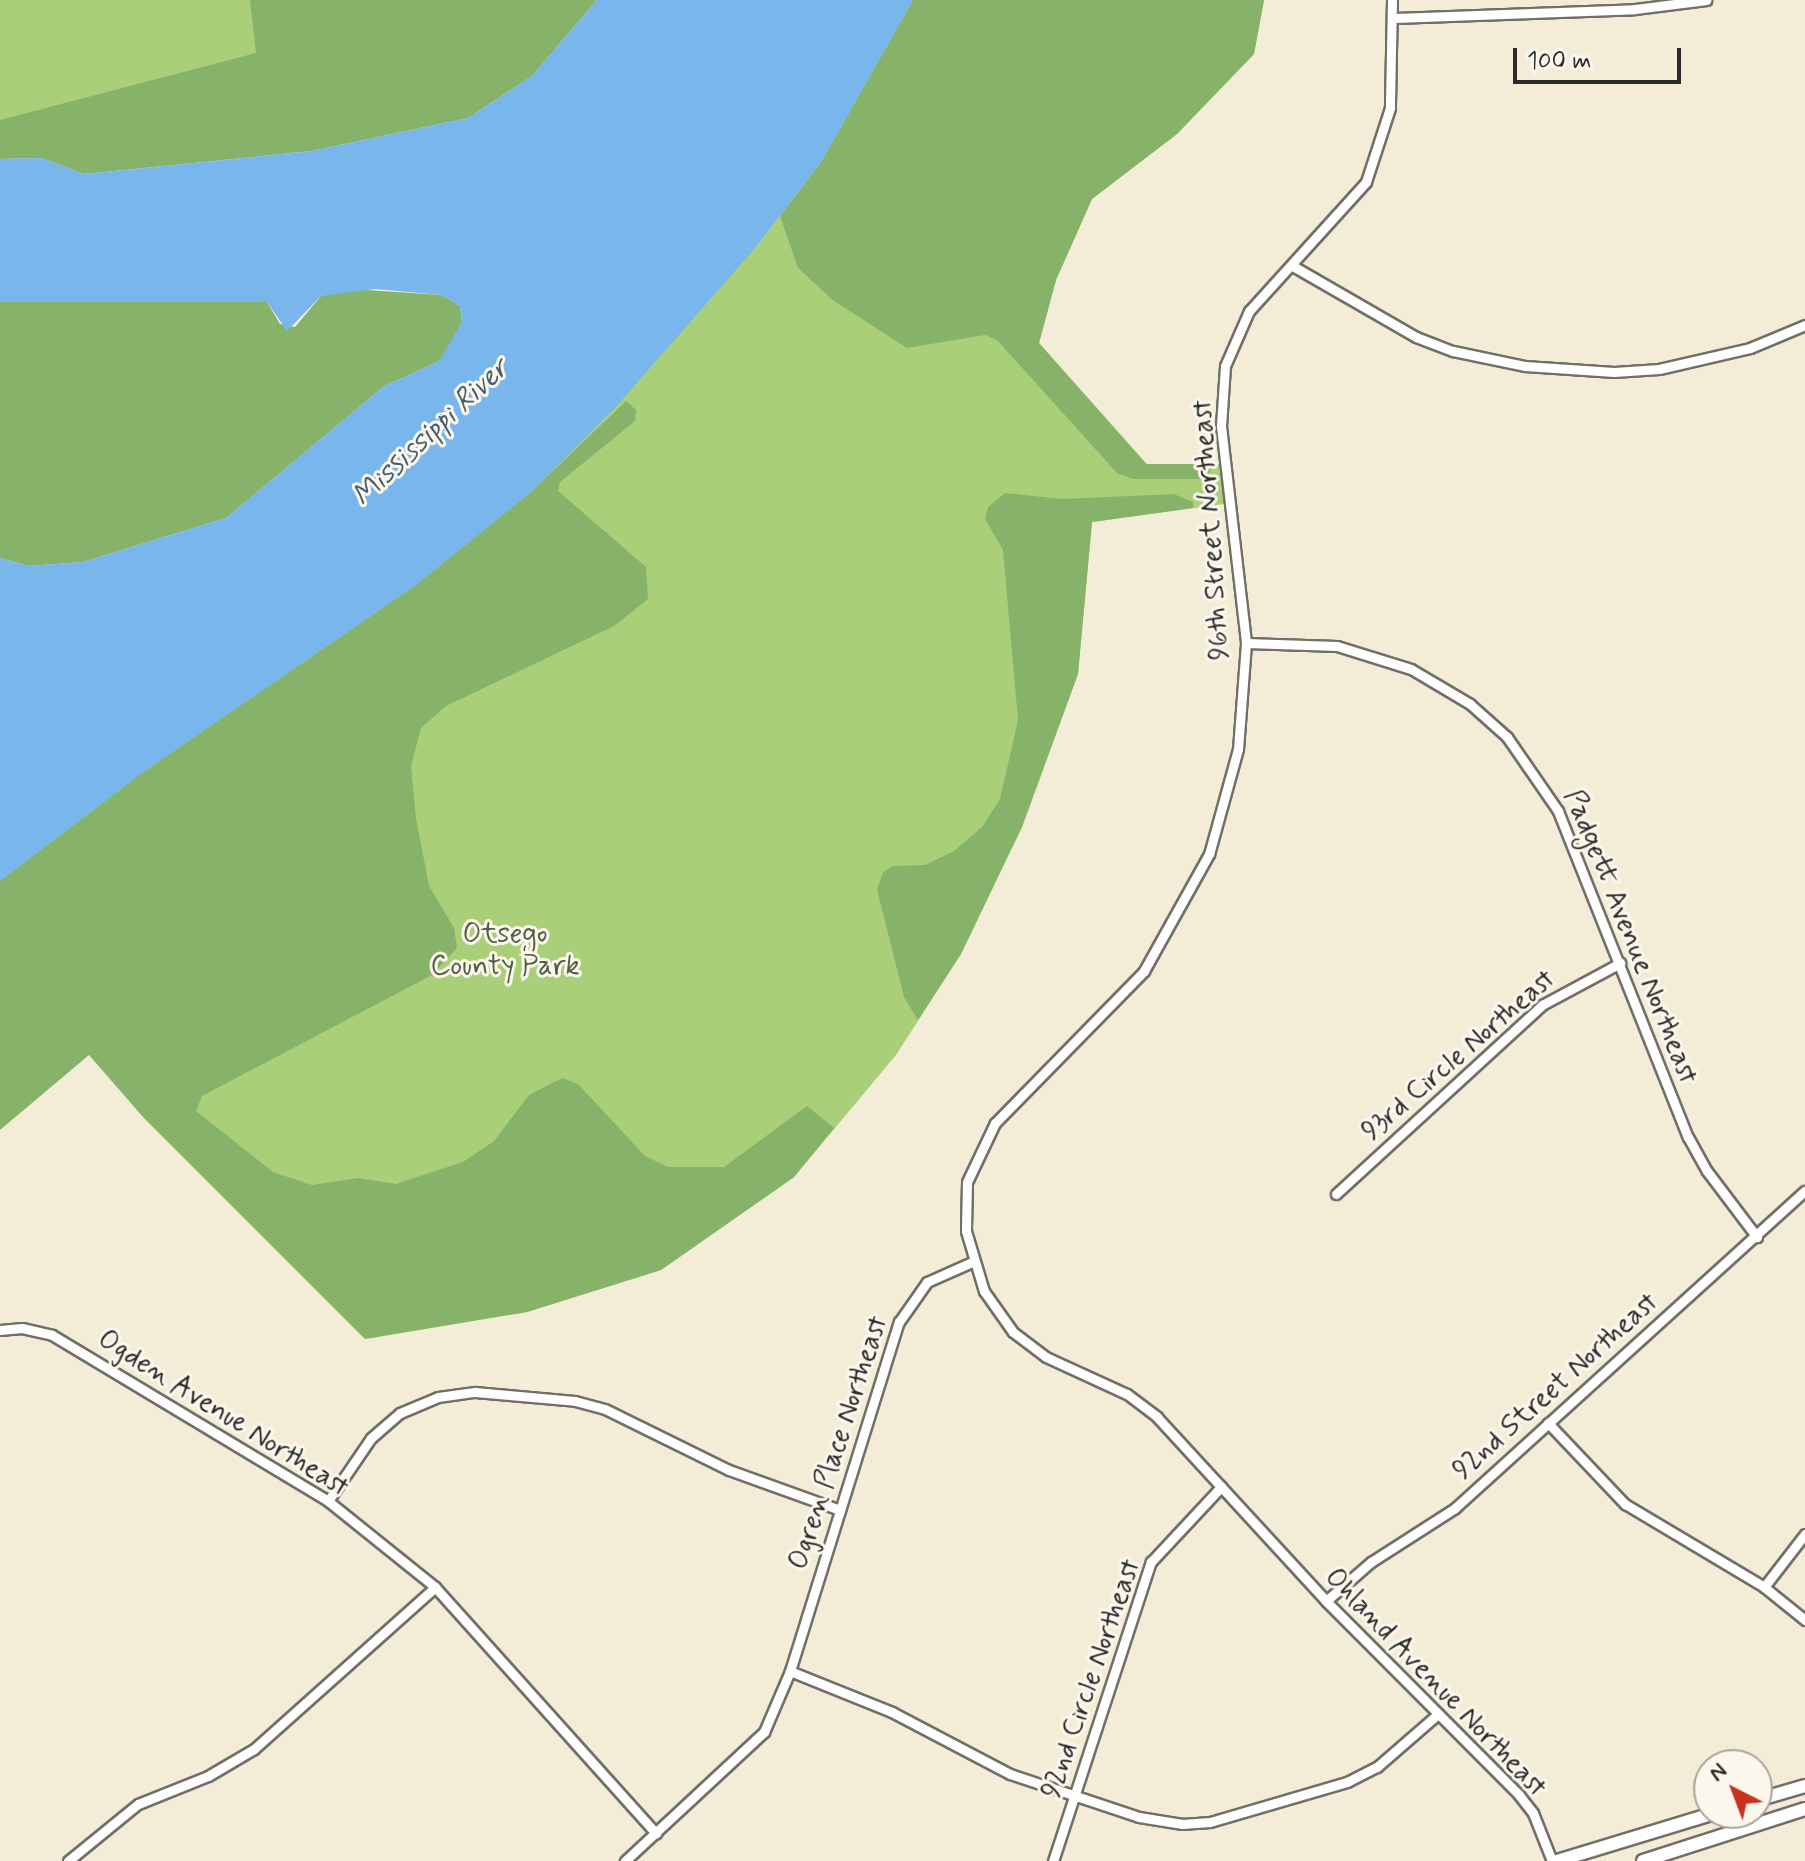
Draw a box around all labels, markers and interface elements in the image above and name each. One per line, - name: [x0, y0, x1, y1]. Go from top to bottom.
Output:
- scale bar: [1517, 32, 1685, 82]
- text: 100 m: [1527, 46, 1591, 77]
- water label: Mississippi River: [344, 350, 518, 516]
- street label: 96th Street Northeast: [1186, 399, 1238, 661]
- street label: Padgett Avenue Northeast: [1555, 785, 1705, 1089]
- park label: Otsego County Park: [431, 918, 579, 984]
- street label: 93rd Circle Northeast: [1355, 962, 1563, 1150]
- street label: 92nd Street Northeast: [1447, 1286, 1665, 1488]
- street label: Ogren Place Northeast: [782, 1311, 896, 1575]
- street label: Ogden Avenue Northeast: [89, 1322, 357, 1506]
- street label: 92nd Circle Northeast: [1035, 1554, 1149, 1804]
- street label: Ohland Avenue Northeast: [1318, 1563, 1552, 1803]
- north arrow: [1693, 1749, 1773, 1829]
- text: N: [1703, 1757, 1733, 1788]

